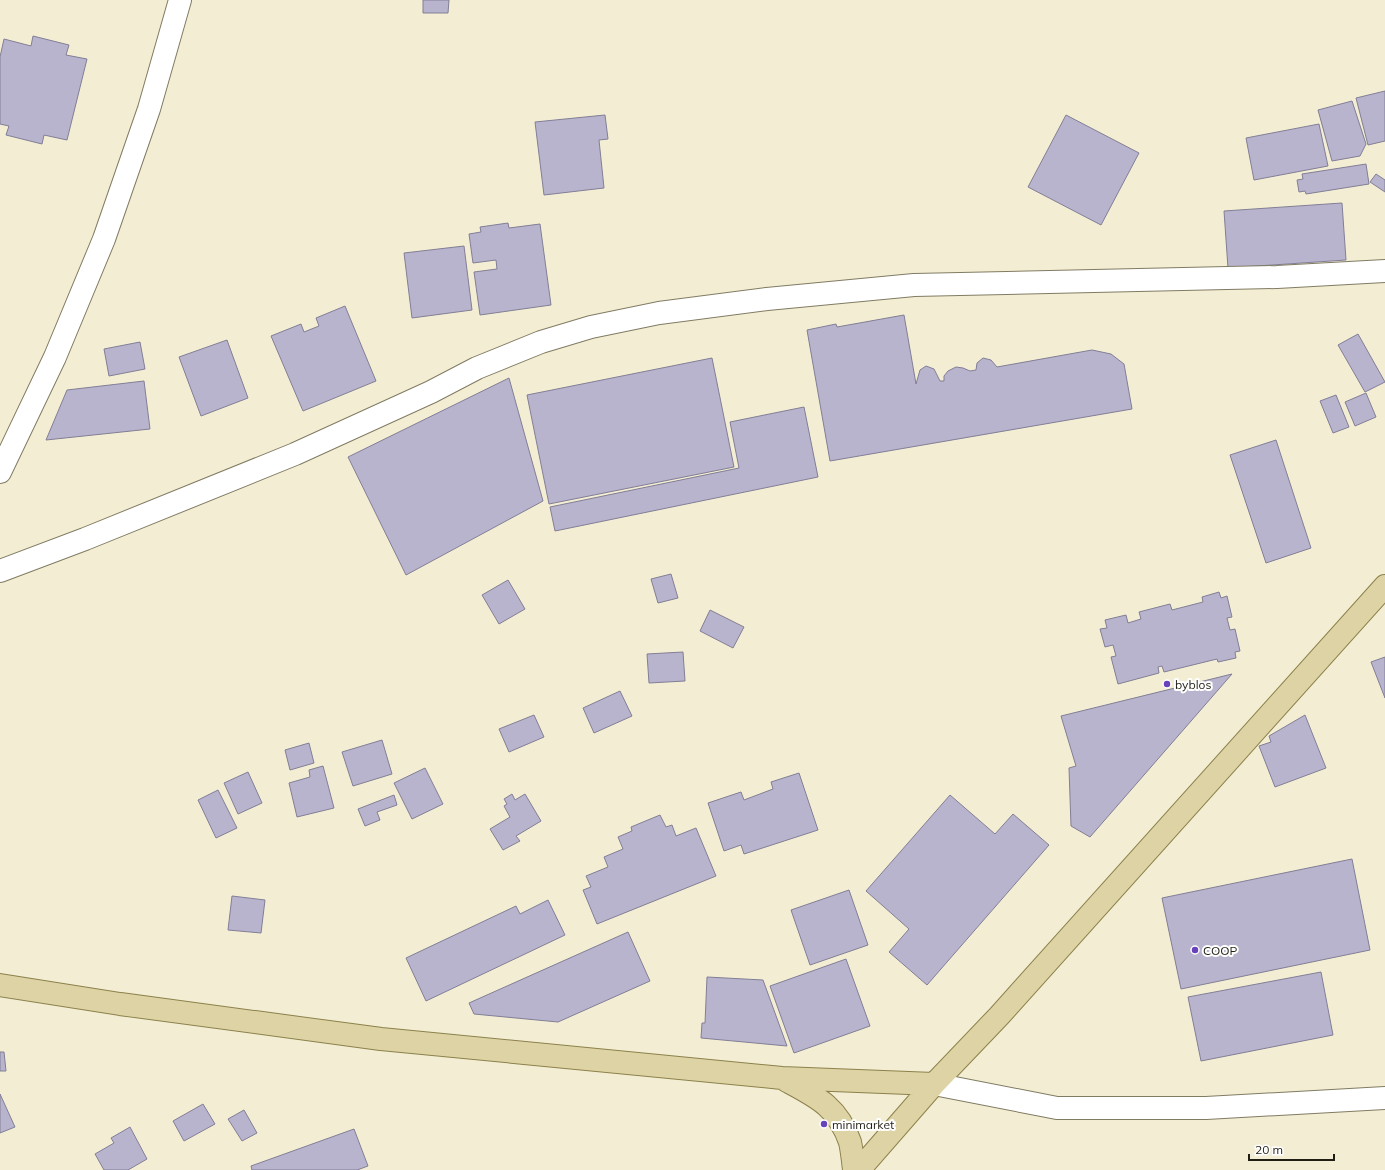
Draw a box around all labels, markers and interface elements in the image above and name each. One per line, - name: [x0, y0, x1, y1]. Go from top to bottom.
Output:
- place label: byblos: [1175, 677, 1211, 692]
- marker: byblos: [1162, 679, 1172, 689]
- place label: COOP: [1203, 943, 1237, 958]
- marker: COOP: [1190, 945, 1200, 955]
- place label: minimarket: [832, 1117, 894, 1132]
- marker: minimarket: [819, 1119, 829, 1129]
- scale bar: [1249, 1136, 1334, 1162]
- text: 20 m: [1255, 1142, 1283, 1157]

